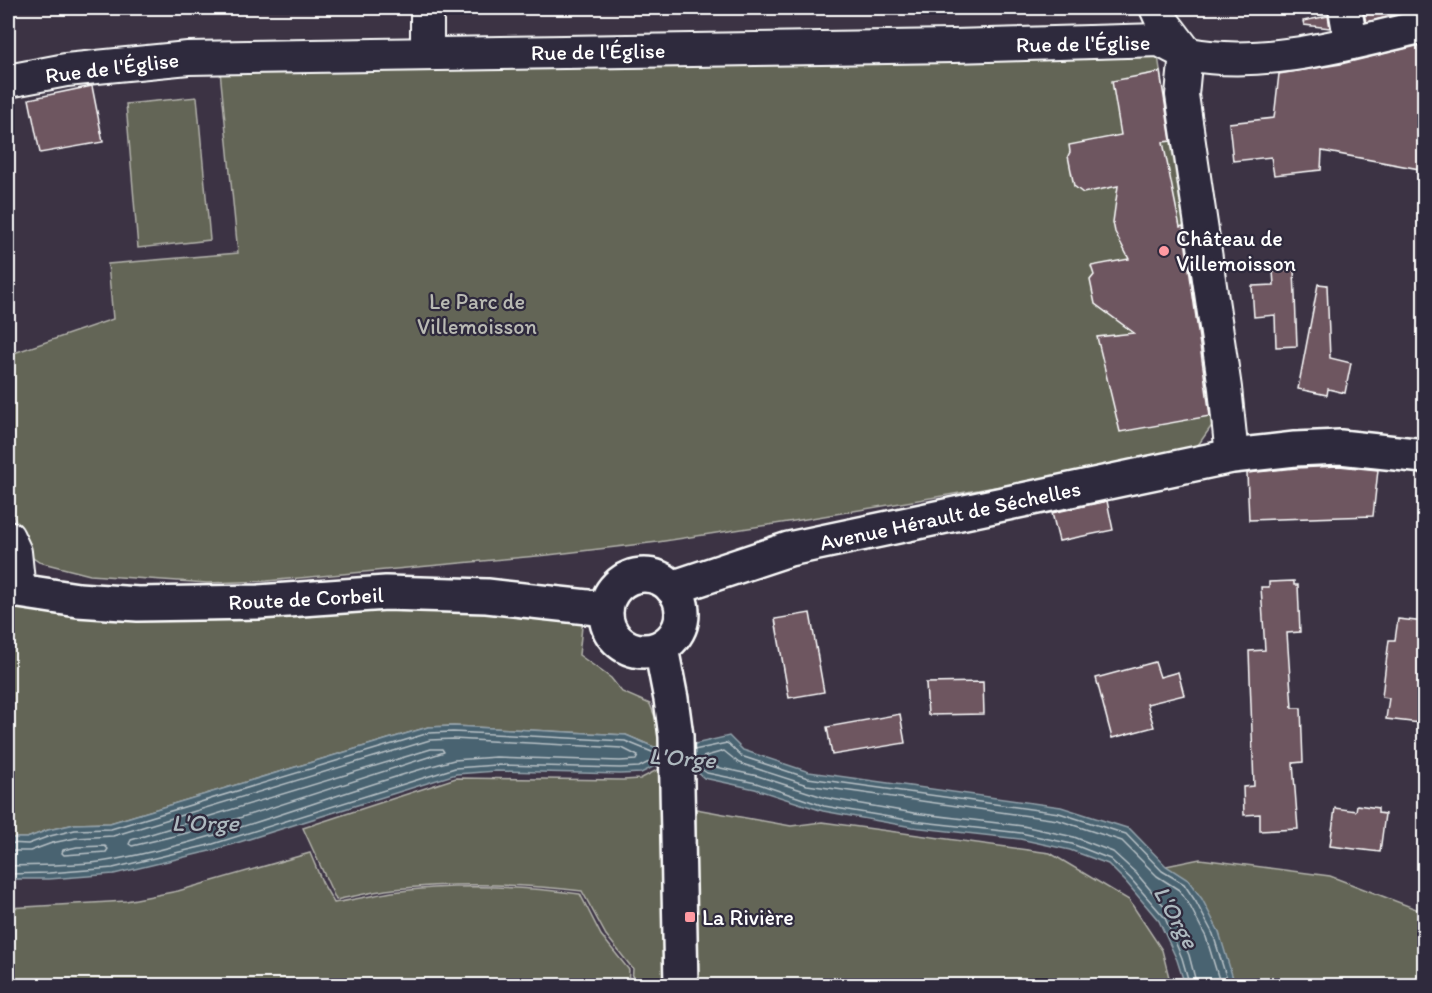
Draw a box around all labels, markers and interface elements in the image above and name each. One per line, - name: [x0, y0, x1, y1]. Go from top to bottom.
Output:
- street label: Rue de l'Église: [1016, 29, 1150, 58]
- street label: Rue de l'Église: [531, 37, 665, 66]
- street label: Rue de l'Église: [44, 46, 180, 89]
- place label: Château de Villemoisson: [1176, 225, 1297, 277]
- marker: Château de Villemoisson: [1157, 244, 1171, 258]
- park label: Le Parc de Villemoisson: [417, 288, 538, 340]
- street label: Avenue Hérault de Séchelles: [817, 475, 1083, 556]
- street label: Route de Corbeil: [228, 581, 384, 616]
- water label: L'Orge: [648, 741, 718, 774]
- water label: L'Orge: [171, 808, 240, 837]
- water label: L'Orge: [1147, 880, 1206, 955]
- place label: La Rivière: [702, 904, 794, 931]
- marker: La Rivière: [683, 910, 697, 924]

